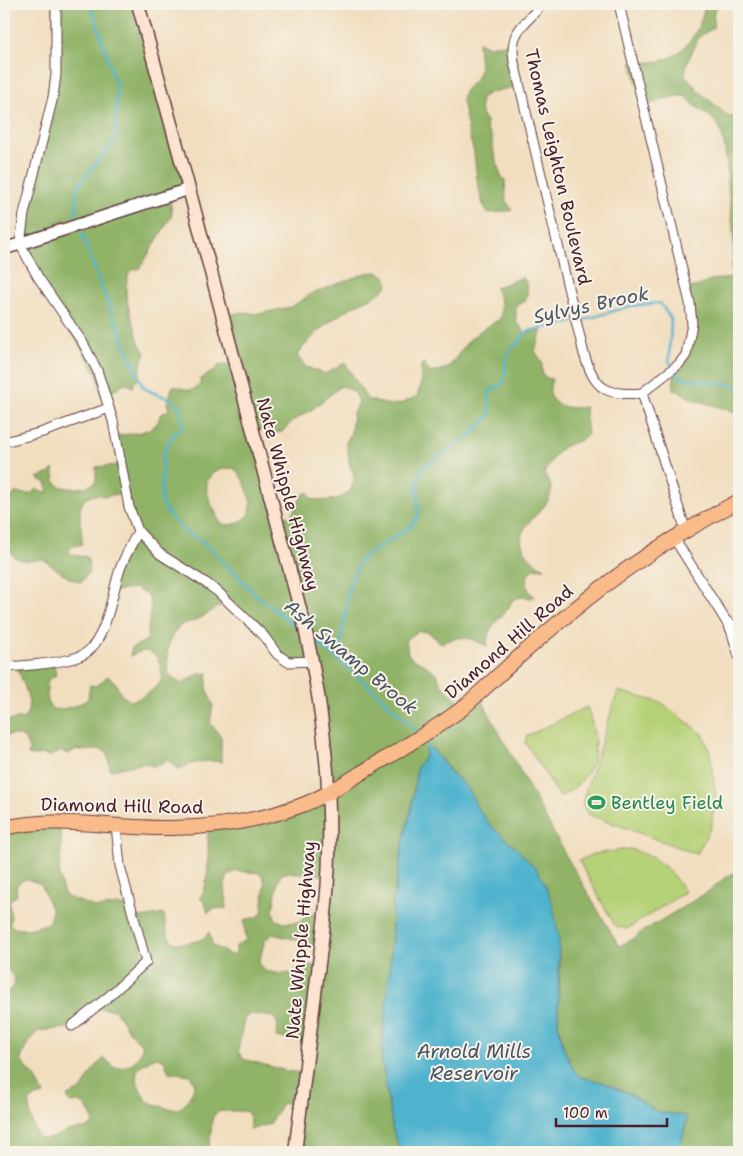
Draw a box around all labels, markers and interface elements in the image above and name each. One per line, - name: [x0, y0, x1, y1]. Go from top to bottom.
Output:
- street label: Thomas Leighton Boulevard: [519, 46, 597, 288]
- water label: Sylvys Brook: [531, 281, 651, 329]
- street label: Nate Whipple Highway: [251, 395, 325, 593]
- street label: Diamond Hill Road: [440, 580, 578, 704]
- water label: Ash Swamp Brook: [279, 594, 423, 720]
- place label: Bentley Field: [611, 791, 723, 815]
- street label: Diamond Hill Road: [40, 793, 204, 819]
- sports icon: Bentley Field: [587, 793, 607, 813]
- street label: Nate Whipple Highway: [280, 840, 322, 1040]
- water label: Arnold Mills Reservoir: [417, 1039, 531, 1086]
- scale bar: [556, 1096, 667, 1128]
- text: 100 m: [563, 1103, 608, 1123]

